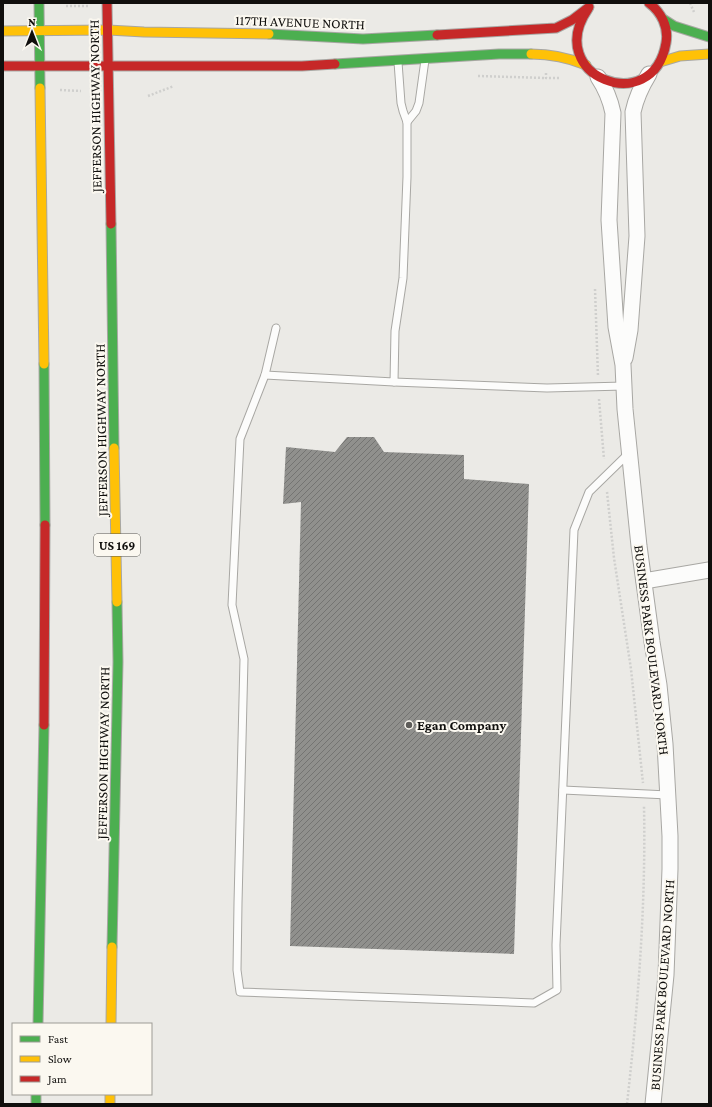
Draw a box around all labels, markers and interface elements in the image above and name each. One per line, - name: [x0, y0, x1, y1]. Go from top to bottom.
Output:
- north arrow: [12, 12, 52, 52]
- street label: 117TH AVENUE NORTH: [235, 12, 365, 32]
- text: N: [28, 16, 36, 28]
- street label: JEFFERSON HIGHWAY NORTH: [85, 20, 105, 194]
- street label: JEFFERSON HIGHWAY NORTH: [91, 344, 111, 518]
- road number: US 169: [94, 534, 140, 556]
- street label: BUSINESS PARK BOULEVARD NORTH: [631, 544, 673, 756]
- street label: JEFFERSON HIGHWAY NORTH: [93, 667, 113, 841]
- place label: Egan Company: [417, 717, 506, 733]
- marker: Egan Company: [404, 720, 414, 730]
- street label: BUSINESS PARK BOULEVARD NORTH: [647, 879, 677, 1091]
- legend: [12, 1023, 152, 1095]
- text: Fast: [48, 1032, 69, 1046]
- text: Slow: [48, 1052, 72, 1066]
- text: Jam: [47, 1072, 67, 1086]

